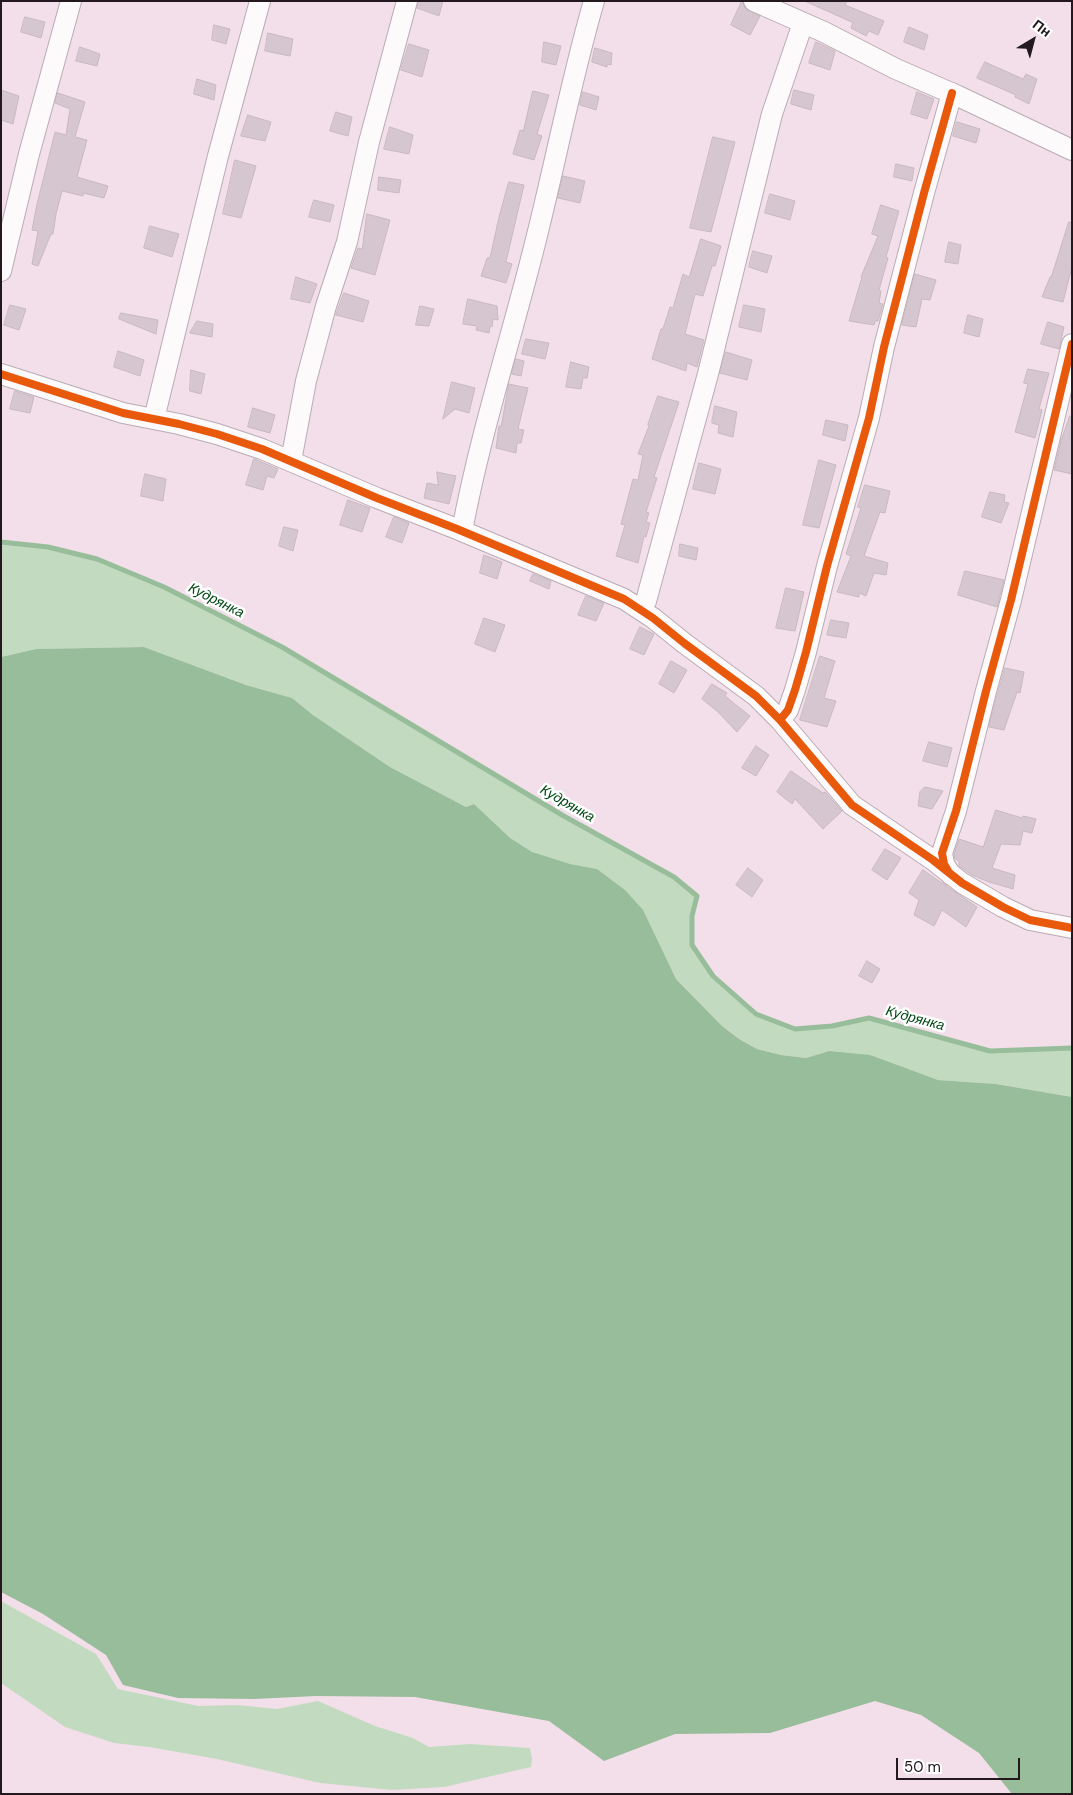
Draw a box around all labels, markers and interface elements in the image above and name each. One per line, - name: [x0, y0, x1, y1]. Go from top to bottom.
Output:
- north arrow: [1008, 15, 1058, 65]
- text: Пн: [1029, 15, 1055, 41]
- water label: Кудрянка: [185, 580, 247, 622]
- water label: Кудрянка: [537, 782, 597, 826]
- water label: Кудрянка: [884, 1003, 946, 1035]
- scale bar: [898, 1748, 1022, 1780]
- text: 50 m: [904, 1757, 941, 1777]

